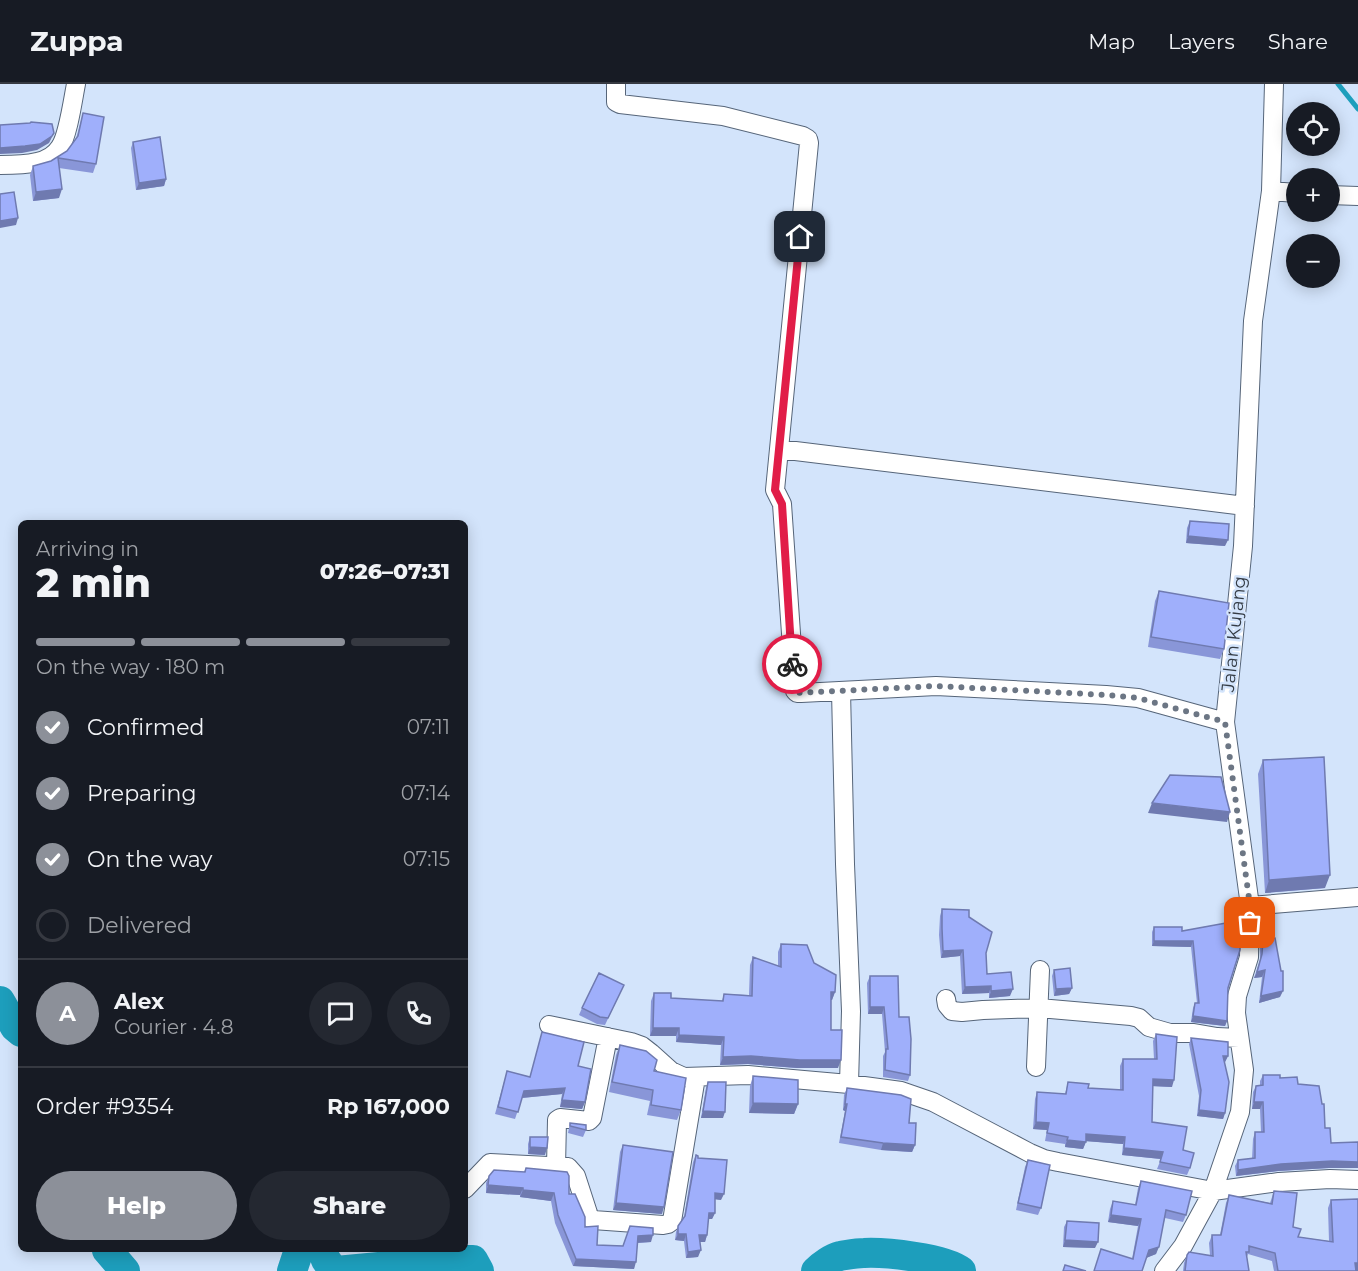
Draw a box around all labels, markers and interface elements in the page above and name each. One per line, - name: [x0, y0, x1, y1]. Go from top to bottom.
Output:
- text: Zuppa: [30, 24, 124, 58]
- text: Map: [1088, 29, 1135, 54]
- text: Layers: [1168, 29, 1235, 54]
- text: Share: [1268, 29, 1328, 54]
- map controls: [1286, 102, 1340, 288]
- button: locate: [1286, 102, 1340, 156]
- button: +: [1286, 168, 1340, 222]
- pin: [774, 211, 825, 262]
- icon: home: [783, 220, 816, 253]
- button: −: [1286, 234, 1340, 288]
- text: Arriving in: [36, 537, 139, 561]
- text: 07:26–07:31: [320, 558, 450, 585]
- text: 2 min: [36, 559, 151, 607]
- street label: Jalan Kujang: [1217, 575, 1251, 694]
- courier: [762, 634, 822, 694]
- icon: bike: [776, 648, 809, 681]
- text: On the way · 180 m: [36, 655, 225, 679]
- icon: check: [36, 711, 69, 744]
- text: Confirmed: [87, 714, 204, 741]
- text: 07:11: [407, 715, 450, 739]
- icon: check: [36, 777, 69, 810]
- text: Preparing: [87, 780, 196, 807]
- text: 07:14: [401, 781, 450, 805]
- icon: check: [36, 843, 69, 876]
- text: On the way: [87, 846, 212, 873]
- text: 07:15: [403, 847, 450, 871]
- pin: [1224, 897, 1275, 948]
- icon: bag: [1233, 906, 1266, 939]
- text: Delivered: [87, 912, 192, 939]
- button: chat: [309, 982, 372, 1045]
- button: phone: [387, 982, 450, 1045]
- text: Alex: [114, 988, 164, 1015]
- text: A: [59, 1000, 76, 1027]
- text: Courier · 4.8: [114, 1015, 233, 1039]
- text: Order #9354: [36, 1093, 173, 1120]
- text: Rp 167,000: [327, 1093, 450, 1120]
- button: Help: [36, 1171, 237, 1240]
- button: Share: [249, 1171, 450, 1240]

